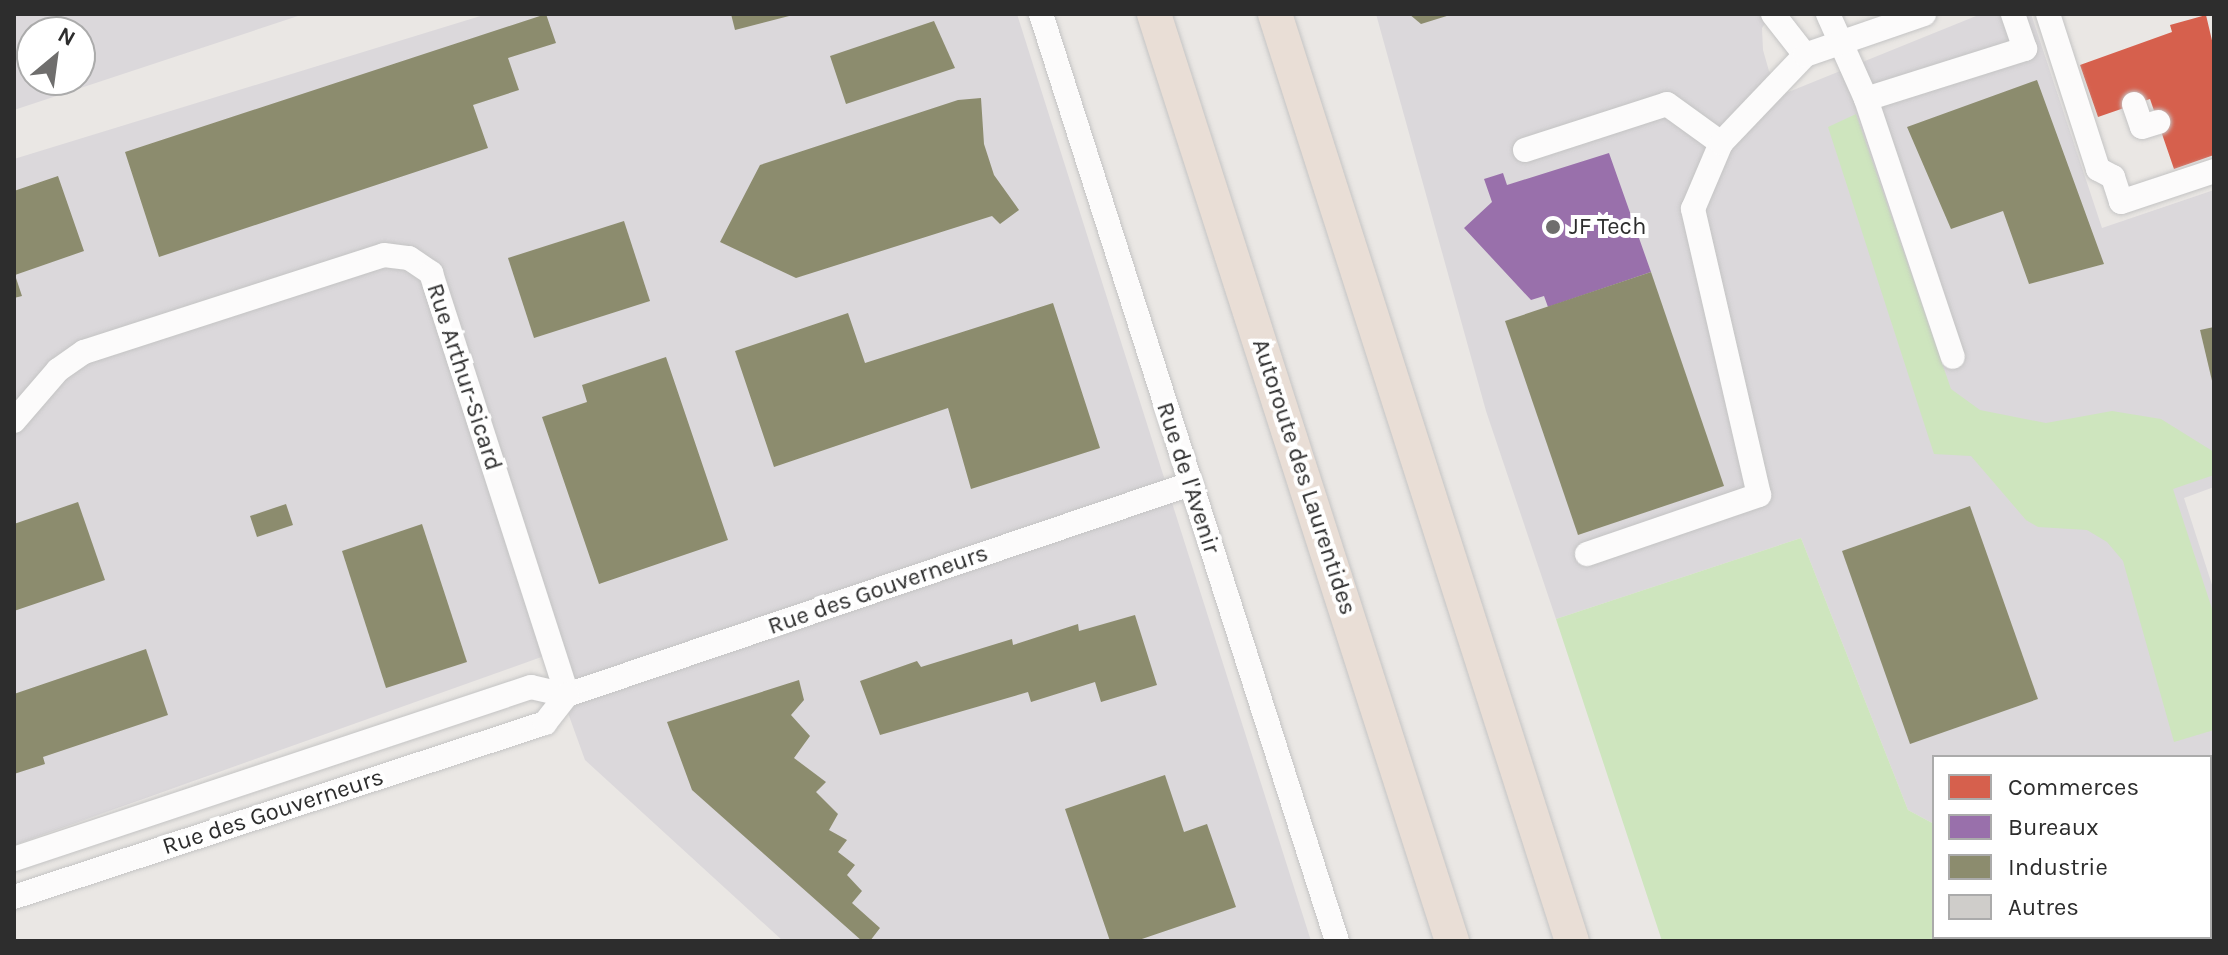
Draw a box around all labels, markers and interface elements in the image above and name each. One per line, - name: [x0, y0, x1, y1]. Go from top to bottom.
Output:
- north arrow: [16, 16, 96, 96]
- text: N: [53, 22, 80, 52]
- place label: JF Tech: [1569, 213, 1646, 241]
- marker: JF Tech: [1544, 218, 1562, 236]
- street label: Rue Arthur-Sicard: [420, 280, 508, 474]
- street label: Autoroute des Laurentides: [1246, 335, 1362, 619]
- street label: Rue de l'Avenir: [1150, 399, 1226, 557]
- street label: Rue des Gouverneurs: [764, 539, 992, 641]
- legend: [1932, 755, 2212, 939]
- street label: Rue des Gouverneurs: [159, 763, 387, 861]
- text: Commerces: [2008, 773, 2139, 801]
- text: Bureaux: [2008, 813, 2098, 841]
- text: Industrie: [2008, 853, 2108, 881]
- text: Autres: [2008, 893, 2079, 921]

